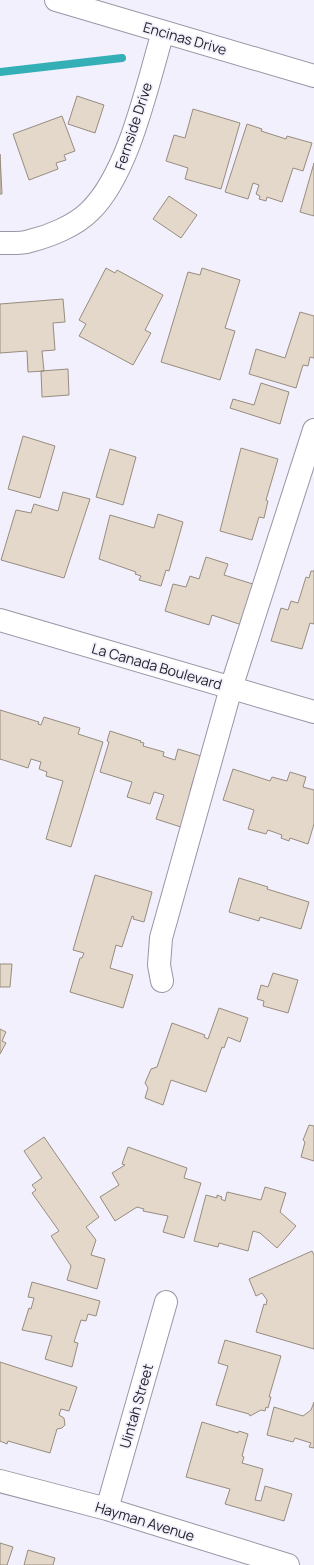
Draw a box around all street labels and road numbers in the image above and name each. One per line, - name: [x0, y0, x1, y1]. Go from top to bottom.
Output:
- street label: Encinas Drive: [141, 17, 229, 59]
- street label: Fernside Drive: [110, 80, 156, 172]
- street label: La Canada Boulevard: [90, 638, 224, 694]
- street label: Uintah Street: [115, 1361, 157, 1450]
- street label: Hayman Avenue: [93, 1497, 197, 1545]

